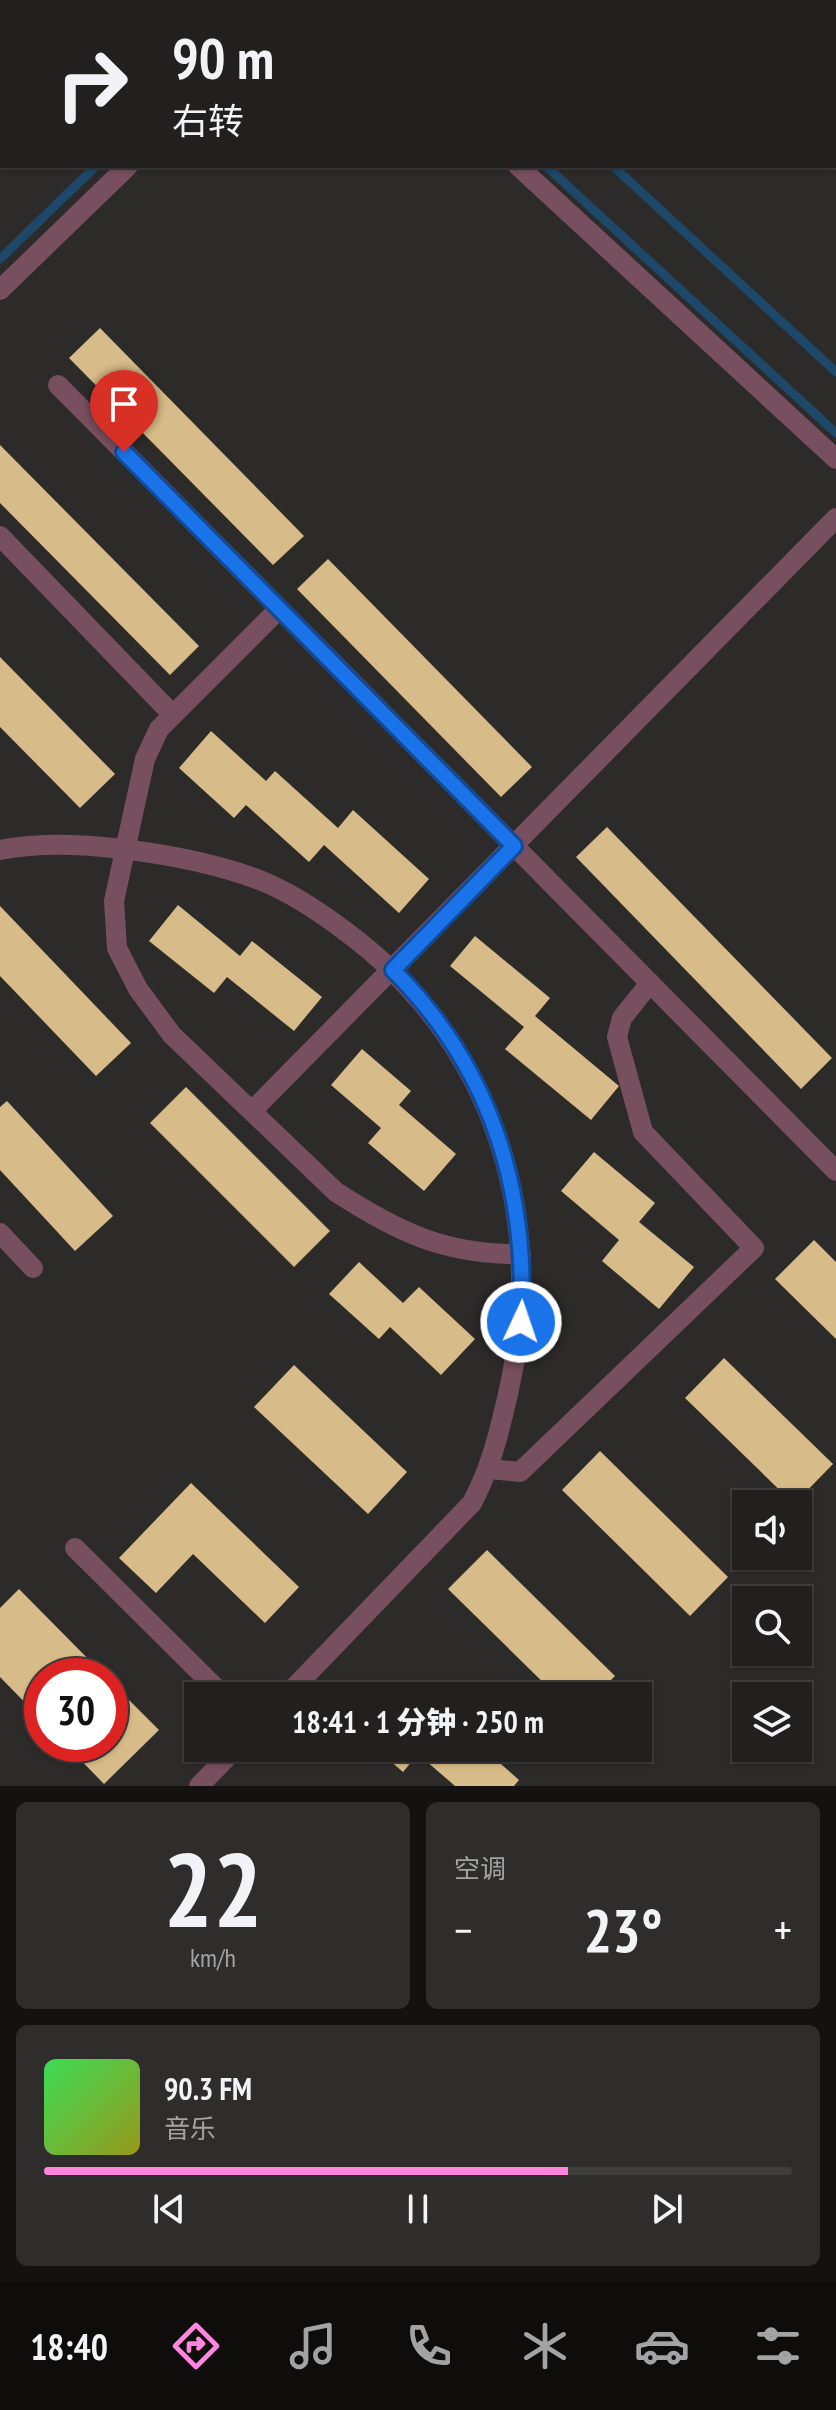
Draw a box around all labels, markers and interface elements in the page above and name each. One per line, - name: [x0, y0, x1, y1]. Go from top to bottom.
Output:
- text: 90 m: [172, 22, 274, 94]
- icon: right: [40, 32, 144, 136]
- text: 右转: [172, 97, 244, 144]
- pin: [90, 370, 158, 452]
- icon: arrive: [102, 382, 146, 426]
- position arrow: [479, 1280, 563, 1364]
- map controls: [732, 1490, 812, 1762]
- button: sound: [732, 1490, 812, 1570]
- button: search: [732, 1586, 812, 1666]
- speed limit sign: 30: [24, 1658, 128, 1762]
- button: layers: [732, 1682, 812, 1762]
- text: 18:41 · 1 分钟 · 250 m: [292, 1702, 544, 1741]
- text: 22: [163, 1821, 263, 1956]
- text: 空调: [454, 1852, 506, 1885]
- text: 23°: [583, 1891, 663, 1969]
- text: −: [454, 1901, 472, 1958]
- text: +: [774, 1901, 792, 1958]
- text: km/h: [190, 1941, 236, 1974]
- text: 90.3 FM: [164, 2069, 252, 2108]
- text: 音乐: [164, 2112, 216, 2145]
- icon: previous: [147, 2187, 191, 2231]
- icon: pause: [396, 2187, 440, 2231]
- icon: next: [645, 2187, 689, 2231]
- icon: directions: [168, 2318, 224, 2374]
- icon: music: [285, 2318, 341, 2374]
- icon: phone: [401, 2318, 457, 2374]
- icon: climate: [517, 2318, 573, 2374]
- icon: car: [634, 2318, 690, 2374]
- icon: filters: [750, 2318, 806, 2374]
- text: 18:40: [30, 2323, 108, 2370]

